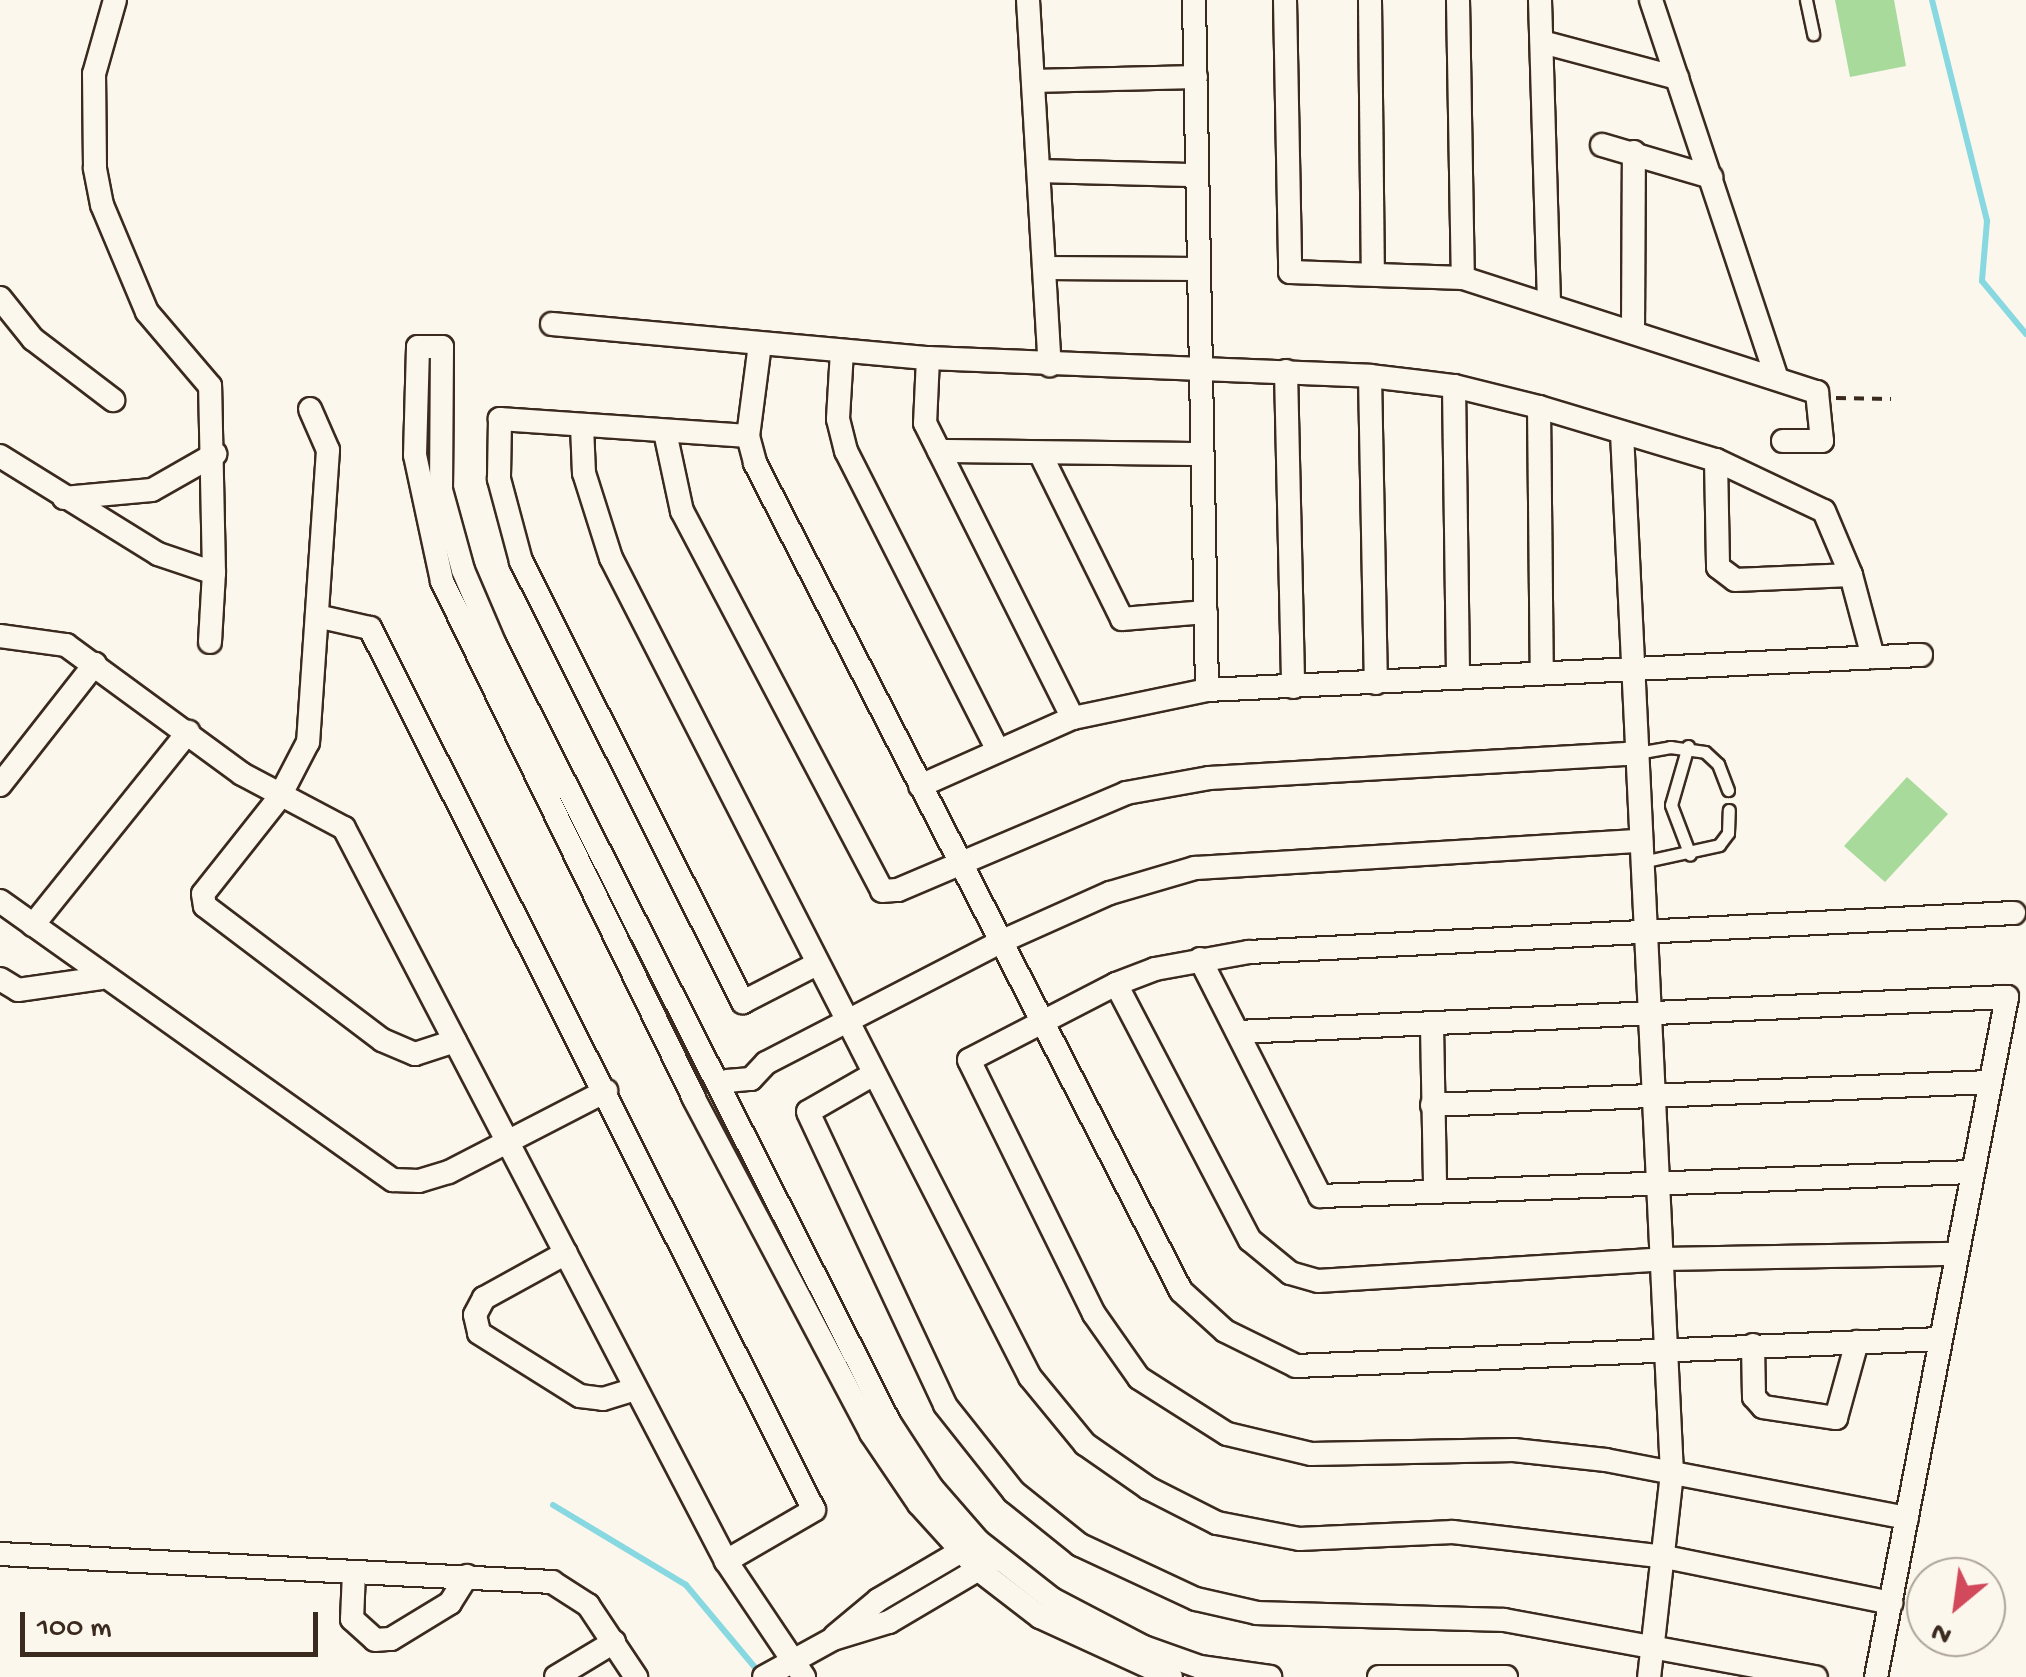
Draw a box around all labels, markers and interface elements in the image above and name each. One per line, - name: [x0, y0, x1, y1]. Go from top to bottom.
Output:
- north arrow: [1906, 1557, 2006, 1657]
- scale bar: [25, 1592, 322, 1654]
- text: 100 m: [37, 1612, 112, 1647]
- text: N: [1926, 1613, 1958, 1651]

